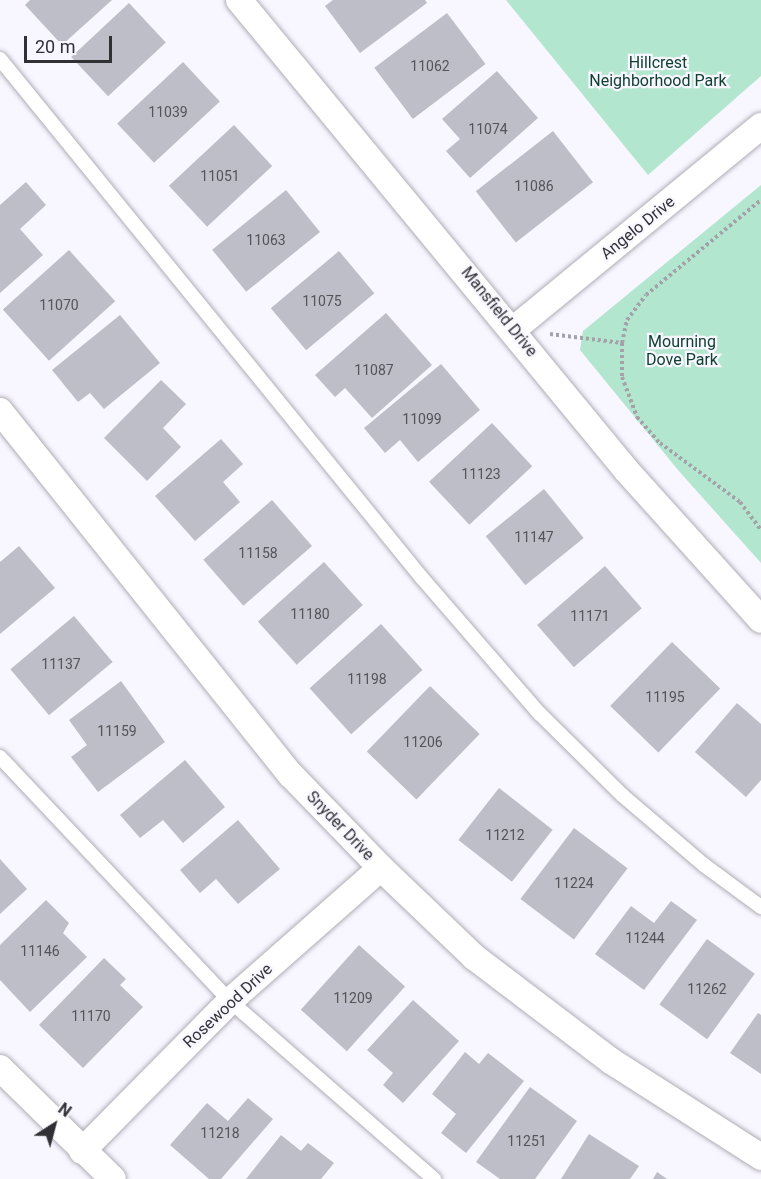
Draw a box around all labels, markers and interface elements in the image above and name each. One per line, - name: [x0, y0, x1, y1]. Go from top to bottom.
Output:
- scale bar: [27, 24, 116, 62]
- text: 20 m: [35, 36, 75, 57]
- park label: Hillcrest Neighborhood Park: [589, 53, 727, 91]
- house number: 11062: [410, 58, 450, 74]
- house number: 11039: [148, 104, 188, 120]
- house number: 11074: [468, 121, 508, 137]
- house number: 11051: [200, 168, 240, 184]
- house number: 11086: [514, 178, 554, 194]
- street label: Angelo Drive: [597, 192, 679, 264]
- house number: 11063: [246, 232, 286, 248]
- street label: Mansfield Drive: [457, 263, 541, 361]
- house number: 11075: [302, 293, 342, 309]
- house number: 11070: [39, 297, 79, 313]
- park label: Mourning Dove Park: [646, 332, 718, 370]
- house number: 11087: [354, 362, 394, 378]
- house number: 11099: [402, 411, 442, 427]
- house number: 11123: [461, 466, 501, 482]
- house number: 11147: [514, 529, 554, 545]
- house number: 11158: [238, 545, 278, 561]
- house number: 11180: [290, 606, 330, 622]
- house number: 11171: [570, 608, 610, 624]
- house number: 11137: [41, 656, 81, 672]
- house number: 11198: [347, 671, 387, 687]
- house number: 11195: [645, 689, 685, 705]
- house number: 11159: [97, 723, 137, 739]
- house number: 11206: [403, 734, 443, 750]
- street label: Snyder Drive: [302, 787, 378, 865]
- house number: 11212: [485, 827, 525, 843]
- house number: 11224: [554, 875, 594, 891]
- house number: 11244: [625, 930, 665, 946]
- house number: 11146: [20, 943, 60, 959]
- street label: Rosewood Drive: [179, 960, 277, 1052]
- house number: 11262: [687, 981, 727, 997]
- house number: 11209: [333, 990, 373, 1006]
- house number: 11170: [71, 1008, 111, 1024]
- north arrow: [24, 1095, 84, 1155]
- text: N: [55, 1099, 75, 1121]
- house number: 11218: [200, 1125, 240, 1141]
- house number: 11251: [507, 1133, 547, 1149]

